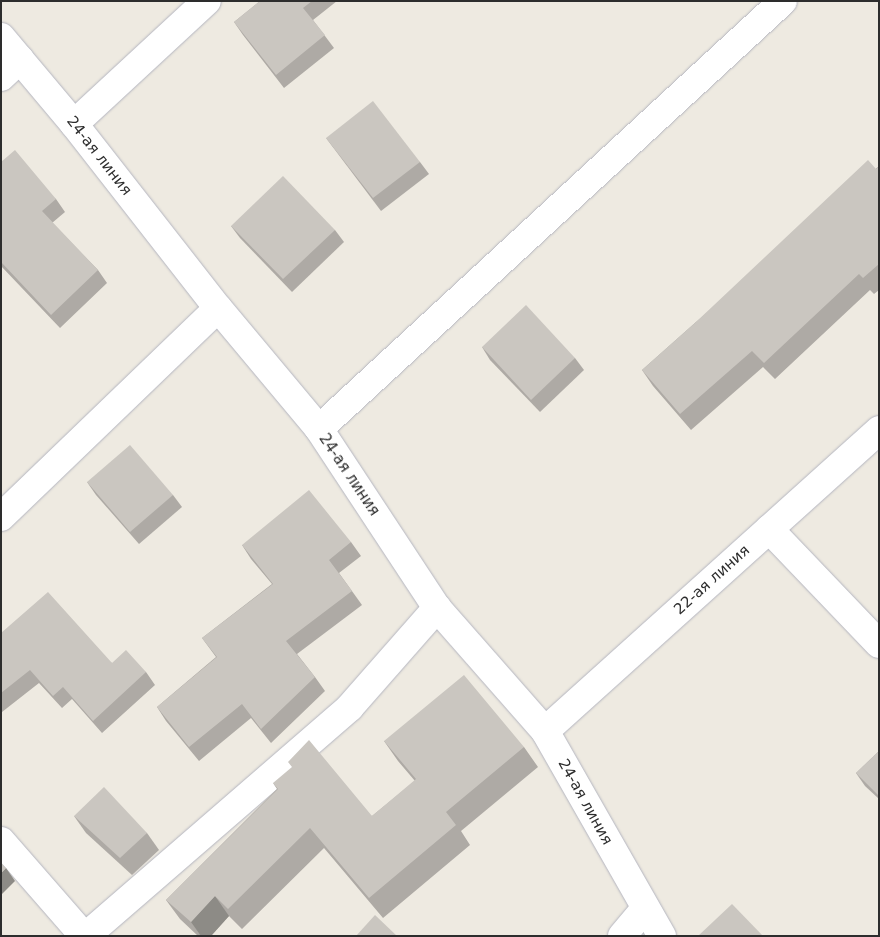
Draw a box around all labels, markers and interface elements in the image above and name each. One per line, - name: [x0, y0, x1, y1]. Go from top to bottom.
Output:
- street label: 24-ая линия: [63, 113, 135, 199]
- street label: 24-ая линия: [315, 430, 383, 520]
- street label: 22-ая линия: [671, 541, 753, 619]
- street label: 24-ая линия: [554, 756, 616, 848]

